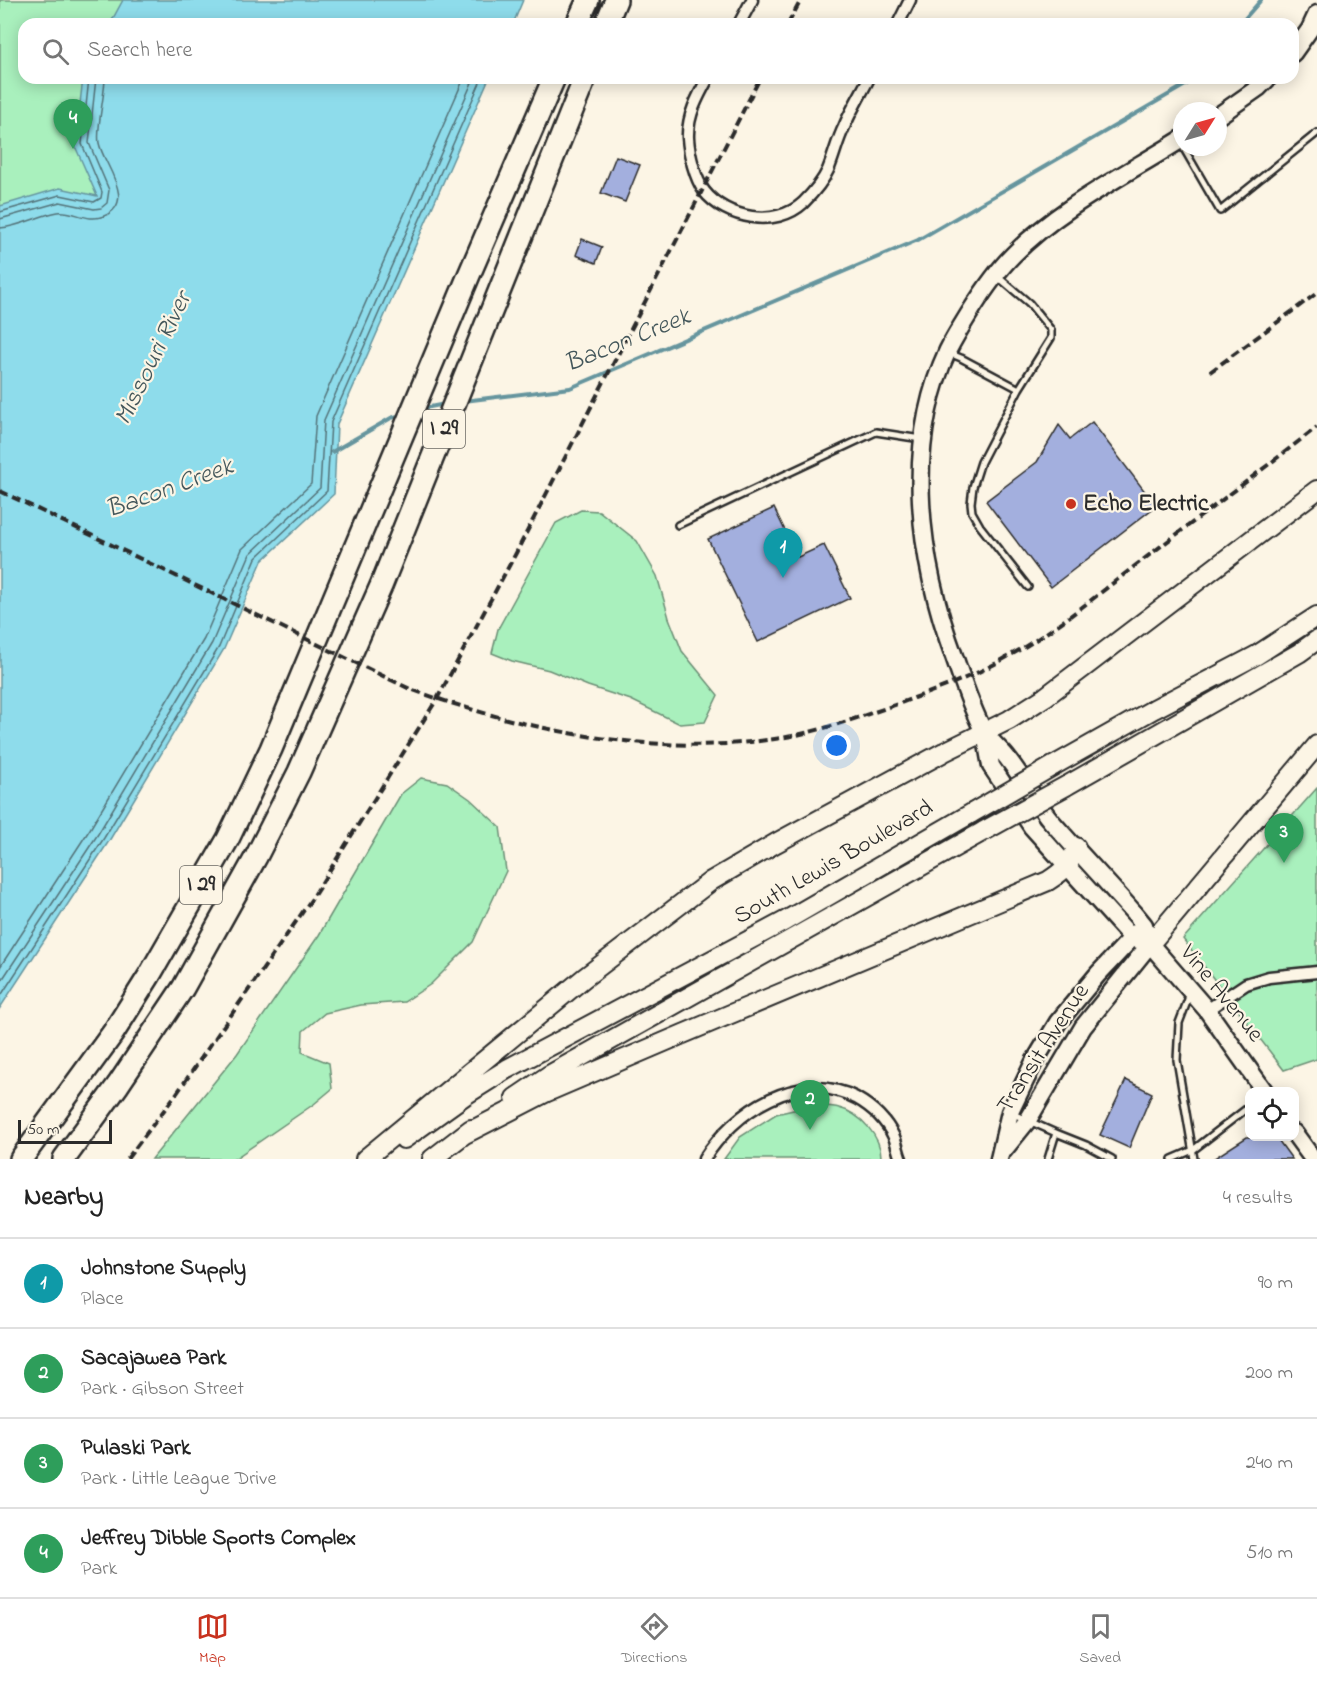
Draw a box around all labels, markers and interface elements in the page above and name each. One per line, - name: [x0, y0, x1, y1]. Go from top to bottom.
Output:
- search box: [18, 18, 1299, 84]
- icon: search: [39, 35, 72, 68]
- text: Search here: [87, 35, 192, 67]
- pin: 4: [54, 100, 92, 149]
- north arrow: [1173, 102, 1227, 156]
- water label: Missouri River: [105, 283, 204, 432]
- water label: Bacon Creek: [559, 298, 698, 384]
- road number: I 29: [423, 410, 465, 448]
- water label: Bacon Creek: [101, 448, 240, 530]
- place label: Echo Electric: [1083, 487, 1210, 522]
- marker: Echo Electric: [1064, 497, 1078, 511]
- pin: 1: [764, 528, 802, 578]
- your location: [822, 731, 851, 760]
- street label: South Lewis Boulevard: [728, 791, 941, 934]
- pin: 3: [1264, 814, 1304, 863]
- road number: I 29: [180, 866, 222, 904]
- street label: Vine Avenue: [1170, 937, 1272, 1051]
- street label: Transit Avenue: [989, 977, 1099, 1121]
- pin: 2: [790, 1080, 830, 1130]
- map controls: [1245, 1087, 1299, 1141]
- button: locate: [1245, 1087, 1299, 1141]
- scale bar: [18, 1117, 112, 1144]
- text: 50 m: [27, 1118, 59, 1142]
- text: Nearby: [24, 1179, 103, 1217]
- text: 4 results: [1223, 1184, 1293, 1213]
- text: Johnstone Supply: [81, 1253, 246, 1285]
- text: 1: [40, 1269, 47, 1298]
- text: 90 m: [1258, 1269, 1293, 1298]
- text: Place: [81, 1285, 123, 1314]
- text: Sacajawea Park: [81, 1343, 226, 1375]
- text: 2: [39, 1359, 48, 1388]
- text: 200 m: [1245, 1359, 1293, 1388]
- text: Park · Gibson Street: [81, 1375, 244, 1404]
- text: Pulaski Park: [81, 1433, 191, 1465]
- text: 3: [39, 1449, 48, 1478]
- text: 240 m: [1246, 1449, 1293, 1478]
- text: Park · Little League Drive: [81, 1465, 276, 1494]
- text: Jeffrey Dibble Sports Complex: [81, 1523, 356, 1555]
- text: 4: [39, 1539, 48, 1568]
- text: 510 m: [1246, 1539, 1293, 1568]
- text: Park: [81, 1555, 117, 1584]
- tab: Map: [196, 1610, 229, 1670]
- tab: Directions: [621, 1610, 687, 1670]
- tab: Saved: [1079, 1610, 1121, 1670]

